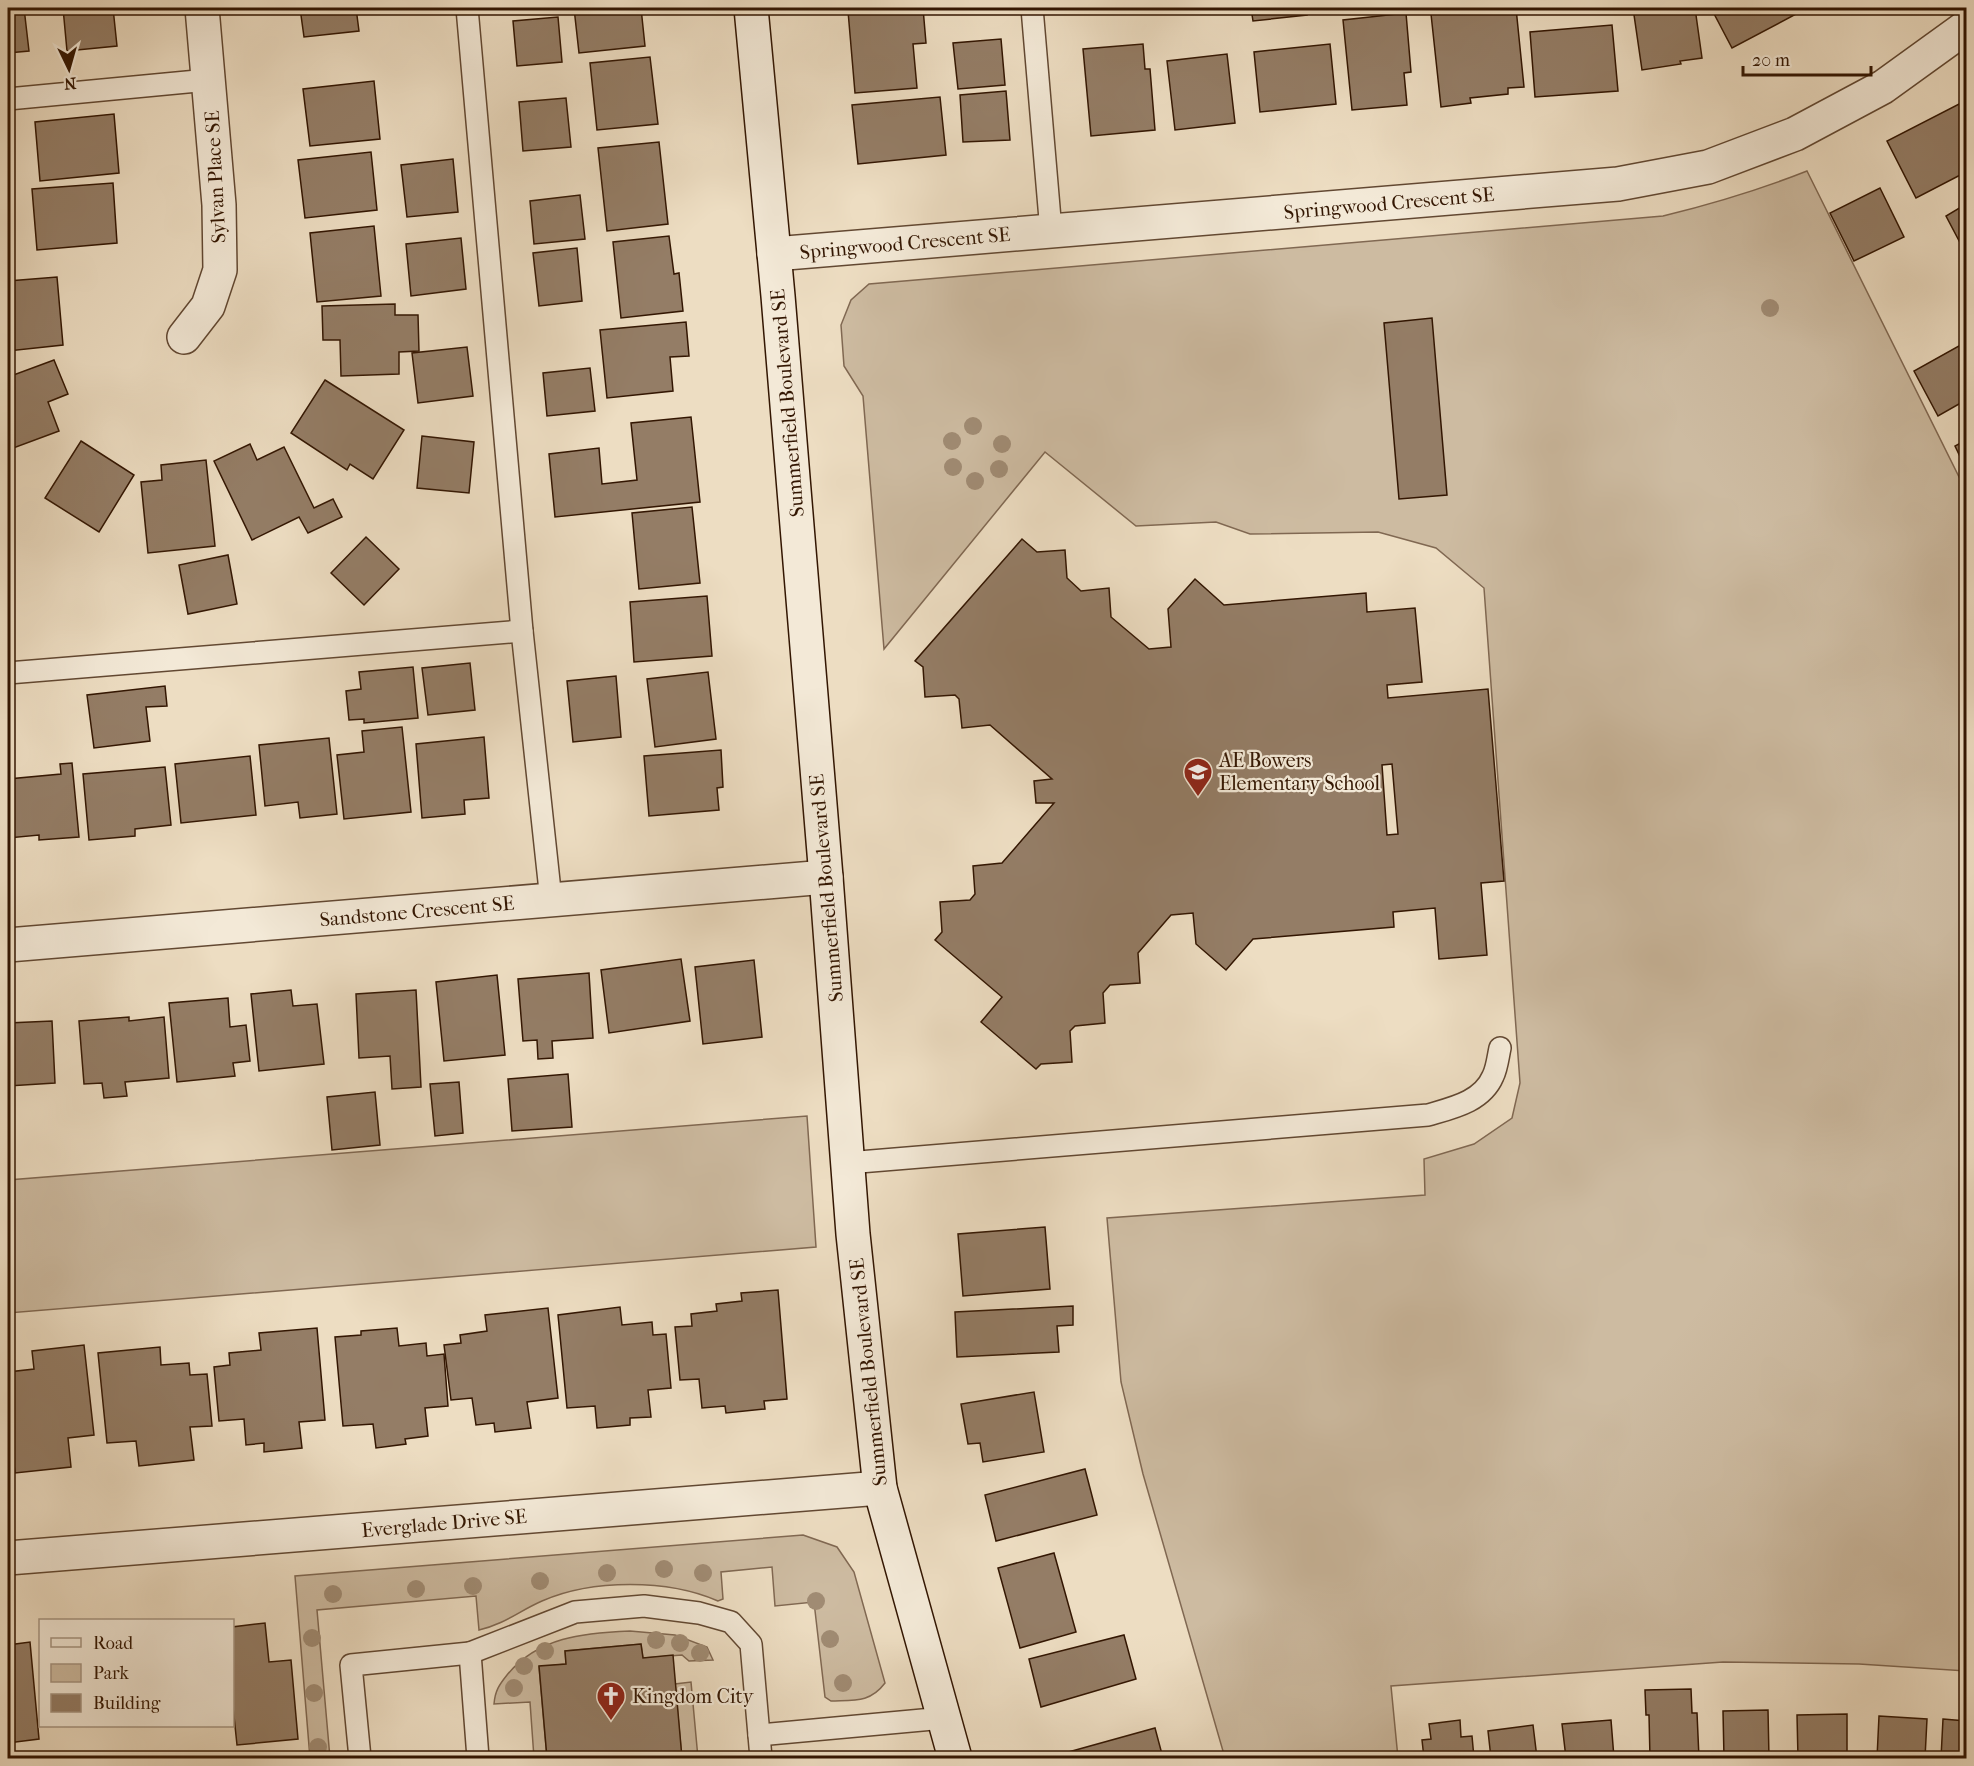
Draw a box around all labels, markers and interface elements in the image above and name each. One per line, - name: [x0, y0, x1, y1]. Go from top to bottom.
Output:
- north arrow: [39, 39, 99, 99]
- scale bar: [1743, 39, 1870, 77]
- text: 20 m: [1752, 50, 1790, 71]
- text: N: [63, 73, 77, 94]
- street label: Sylvan Place SE: [201, 110, 230, 244]
- street label: Springwood Crescent SE: [1283, 183, 1495, 224]
- street label: Springwood Crescent SE: [799, 223, 1011, 264]
- street label: Summerfield Boulevard SE: [766, 288, 809, 518]
- place label: AE Bowers Elementary School: [1218, 749, 1381, 795]
- school or university icon: AE Bowers Elementary School: [1182, 756, 1214, 798]
- street label: Summerfield Boulevard SE: [805, 773, 848, 1003]
- street label: Sandstone Crescent SE: [319, 892, 515, 931]
- street label: Summerfield Boulevard SE: [845, 1257, 892, 1487]
- street label: Everglade Drive SE: [360, 1505, 528, 1542]
- legend: [39, 1619, 234, 1727]
- text: Road: [93, 1633, 133, 1654]
- text: Park: [93, 1663, 130, 1684]
- church icon: Kingdom City: [595, 1680, 627, 1722]
- place label: Kingdom City: [632, 1685, 755, 1708]
- text: Building: [93, 1693, 161, 1714]

